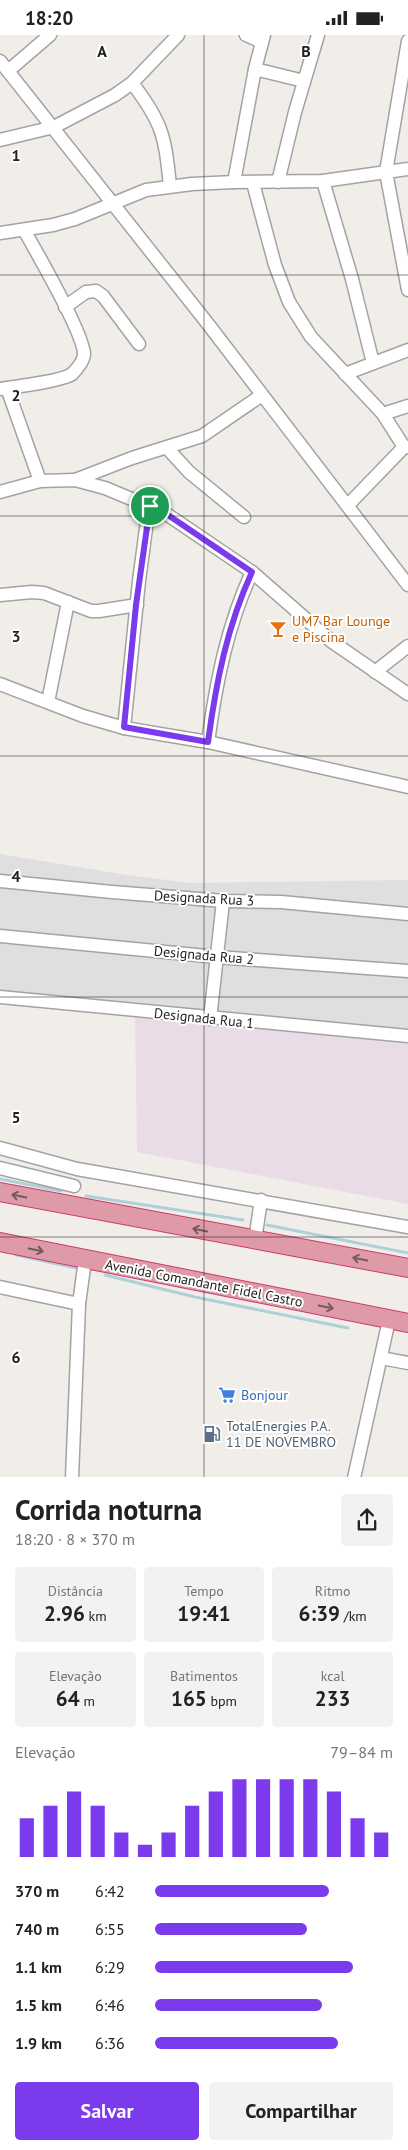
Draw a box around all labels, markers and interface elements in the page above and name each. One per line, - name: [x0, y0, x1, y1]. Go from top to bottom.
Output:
- text: 18:20: [25, 6, 73, 30]
- text: A: [97, 41, 107, 61]
- text: B: [301, 41, 311, 61]
- text: 1: [11, 145, 21, 165]
- text: 2: [11, 385, 21, 405]
- pin: [129, 485, 171, 527]
- icon: arrive: [136, 492, 164, 520]
- place label: UM7 Bar Lounge e Piscina: [292, 612, 390, 646]
- bar icon: UM7 Bar Lounge e Piscina: [268, 619, 288, 639]
- text: 3: [11, 626, 21, 646]
- text: 4: [11, 866, 21, 886]
- street label: Designada Rua 3: [153, 886, 255, 910]
- street label: Designada Rua 2: [153, 942, 255, 968]
- street label: Designada Rua 1: [153, 1004, 255, 1032]
- text: 5: [11, 1107, 21, 1127]
- one-way arrow: [11, 1190, 27, 1200]
- one-way arrow: [193, 1224, 209, 1234]
- one-way arrow: [28, 1246, 44, 1255]
- one-way arrow: [352, 1254, 368, 1264]
- street label: Avenida Comandante Fidel Castro: [104, 1255, 304, 1311]
- one-way arrow: [317, 1303, 333, 1313]
- text: 6: [11, 1347, 21, 1367]
- supermarket icon: Bonjour: [217, 1385, 237, 1405]
- place label: Bonjour: [241, 1386, 288, 1404]
- place label: TotalEnergies P.A. 11 DE NOVEMBRO: [226, 1417, 336, 1451]
- fuel station icon: TotalEnergies P.A. 11 DE NOVEMBRO: [202, 1424, 222, 1444]
- text: Corrida noturna: [15, 1491, 202, 1528]
- button: share: [341, 1494, 393, 1546]
- text: 18:20 · 8 × 370 m: [15, 1529, 135, 1549]
- text: Distância: [48, 1582, 103, 1600]
- text: Tempo: [184, 1582, 224, 1600]
- text: Ritmo: [315, 1582, 351, 1600]
- text: 2.96: [44, 1600, 85, 1627]
- text: 19:41: [177, 1600, 231, 1627]
- text: 6:39: [299, 1600, 340, 1627]
- text: km: [85, 1607, 107, 1625]
- text: /km: [340, 1607, 367, 1625]
- text: Elevação: [49, 1667, 102, 1685]
- text: Batimentos: [170, 1667, 238, 1685]
- text: kcal: [321, 1667, 345, 1685]
- text: 64: [56, 1685, 80, 1712]
- text: 165: [171, 1685, 207, 1712]
- text: 233: [315, 1685, 351, 1712]
- text: m: [80, 1692, 95, 1710]
- text: bpm: [207, 1692, 237, 1710]
- text: Elevação: [15, 1742, 75, 1762]
- text: 79–84 m: [330, 1742, 393, 1762]
- text: 370 m: [15, 1881, 59, 1901]
- text: 6:42: [95, 1881, 125, 1901]
- text: 740 m: [15, 1919, 59, 1939]
- text: 6:55: [95, 1919, 125, 1939]
- text: 1.1 km: [15, 1957, 62, 1977]
- text: 6:29: [95, 1957, 125, 1977]
- text: 1.5 km: [15, 1995, 62, 2015]
- text: 6:46: [95, 1995, 125, 2015]
- text: 1.9 km: [15, 2033, 62, 2053]
- text: 6:36: [95, 2033, 125, 2053]
- button: Salvar: [15, 2082, 199, 2140]
- button: Compartilhar: [209, 2082, 393, 2140]

